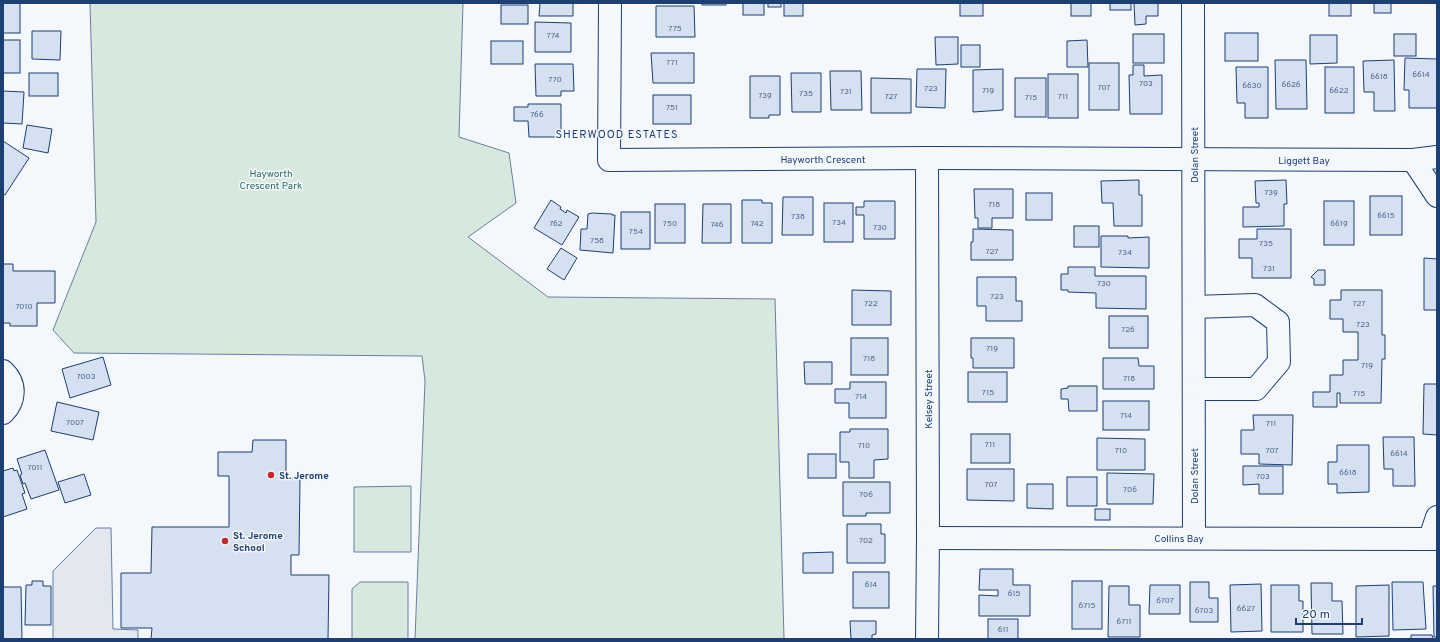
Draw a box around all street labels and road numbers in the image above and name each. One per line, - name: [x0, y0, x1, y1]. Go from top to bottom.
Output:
- street label: Dolan Street: [1189, 127, 1202, 183]
- street label: Hayworth Crescent: [780, 154, 866, 167]
- street label: Liggett Bay: [1278, 155, 1330, 168]
- street label: Kelsey Street: [923, 369, 936, 429]
- street label: Dolan Street: [1189, 448, 1202, 504]
- street label: Collins Bay: [1154, 533, 1204, 546]

